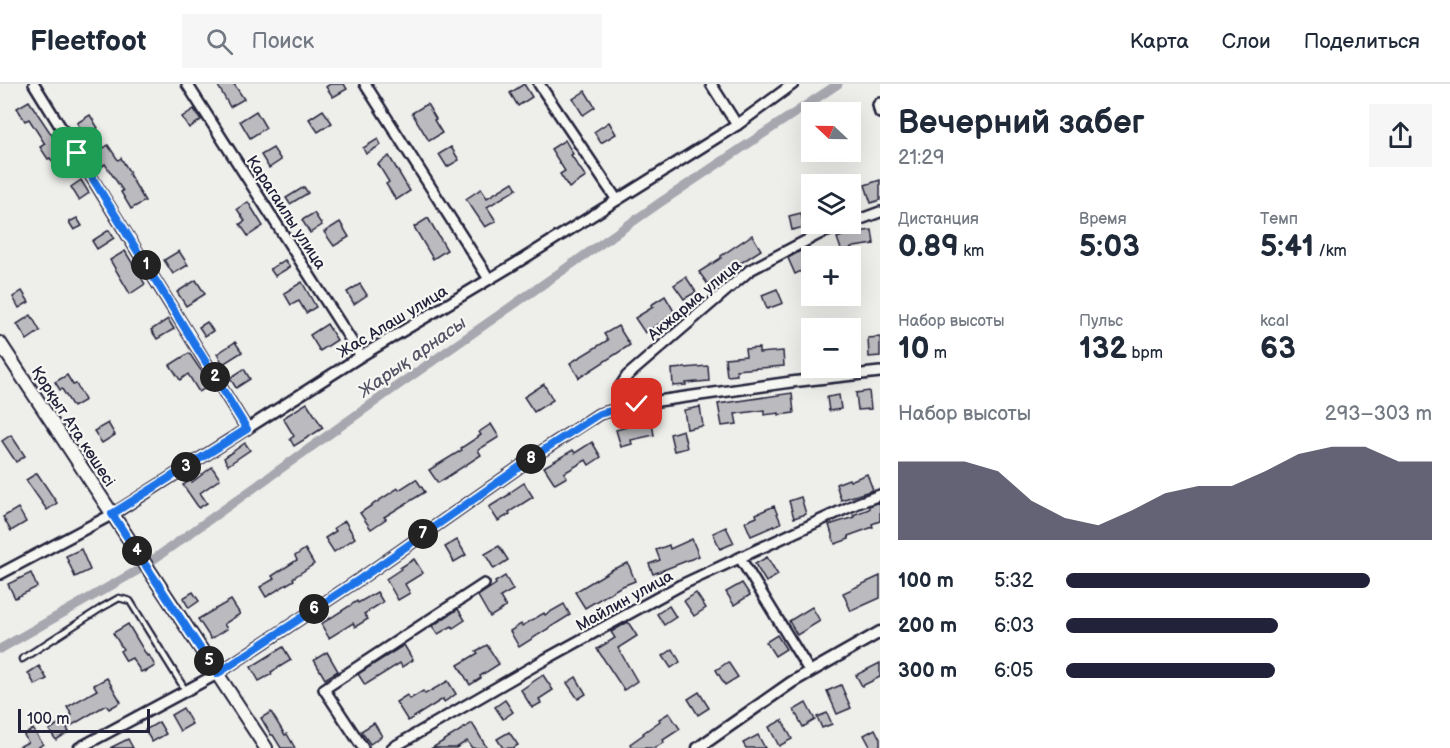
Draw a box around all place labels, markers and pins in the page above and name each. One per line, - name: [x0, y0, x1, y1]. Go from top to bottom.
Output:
- pin: [51, 127, 102, 178]
- pin: 1: [131, 250, 161, 280]
- pin: 2: [200, 362, 230, 392]
- pin: [611, 378, 662, 429]
- pin: 8: [516, 444, 546, 474]
- pin: 3: [171, 452, 201, 482]
- pin: 7: [408, 519, 438, 549]
- pin: 4: [122, 536, 152, 566]
- pin: 6: [299, 594, 329, 624]
- pin: 5: [194, 646, 224, 676]

